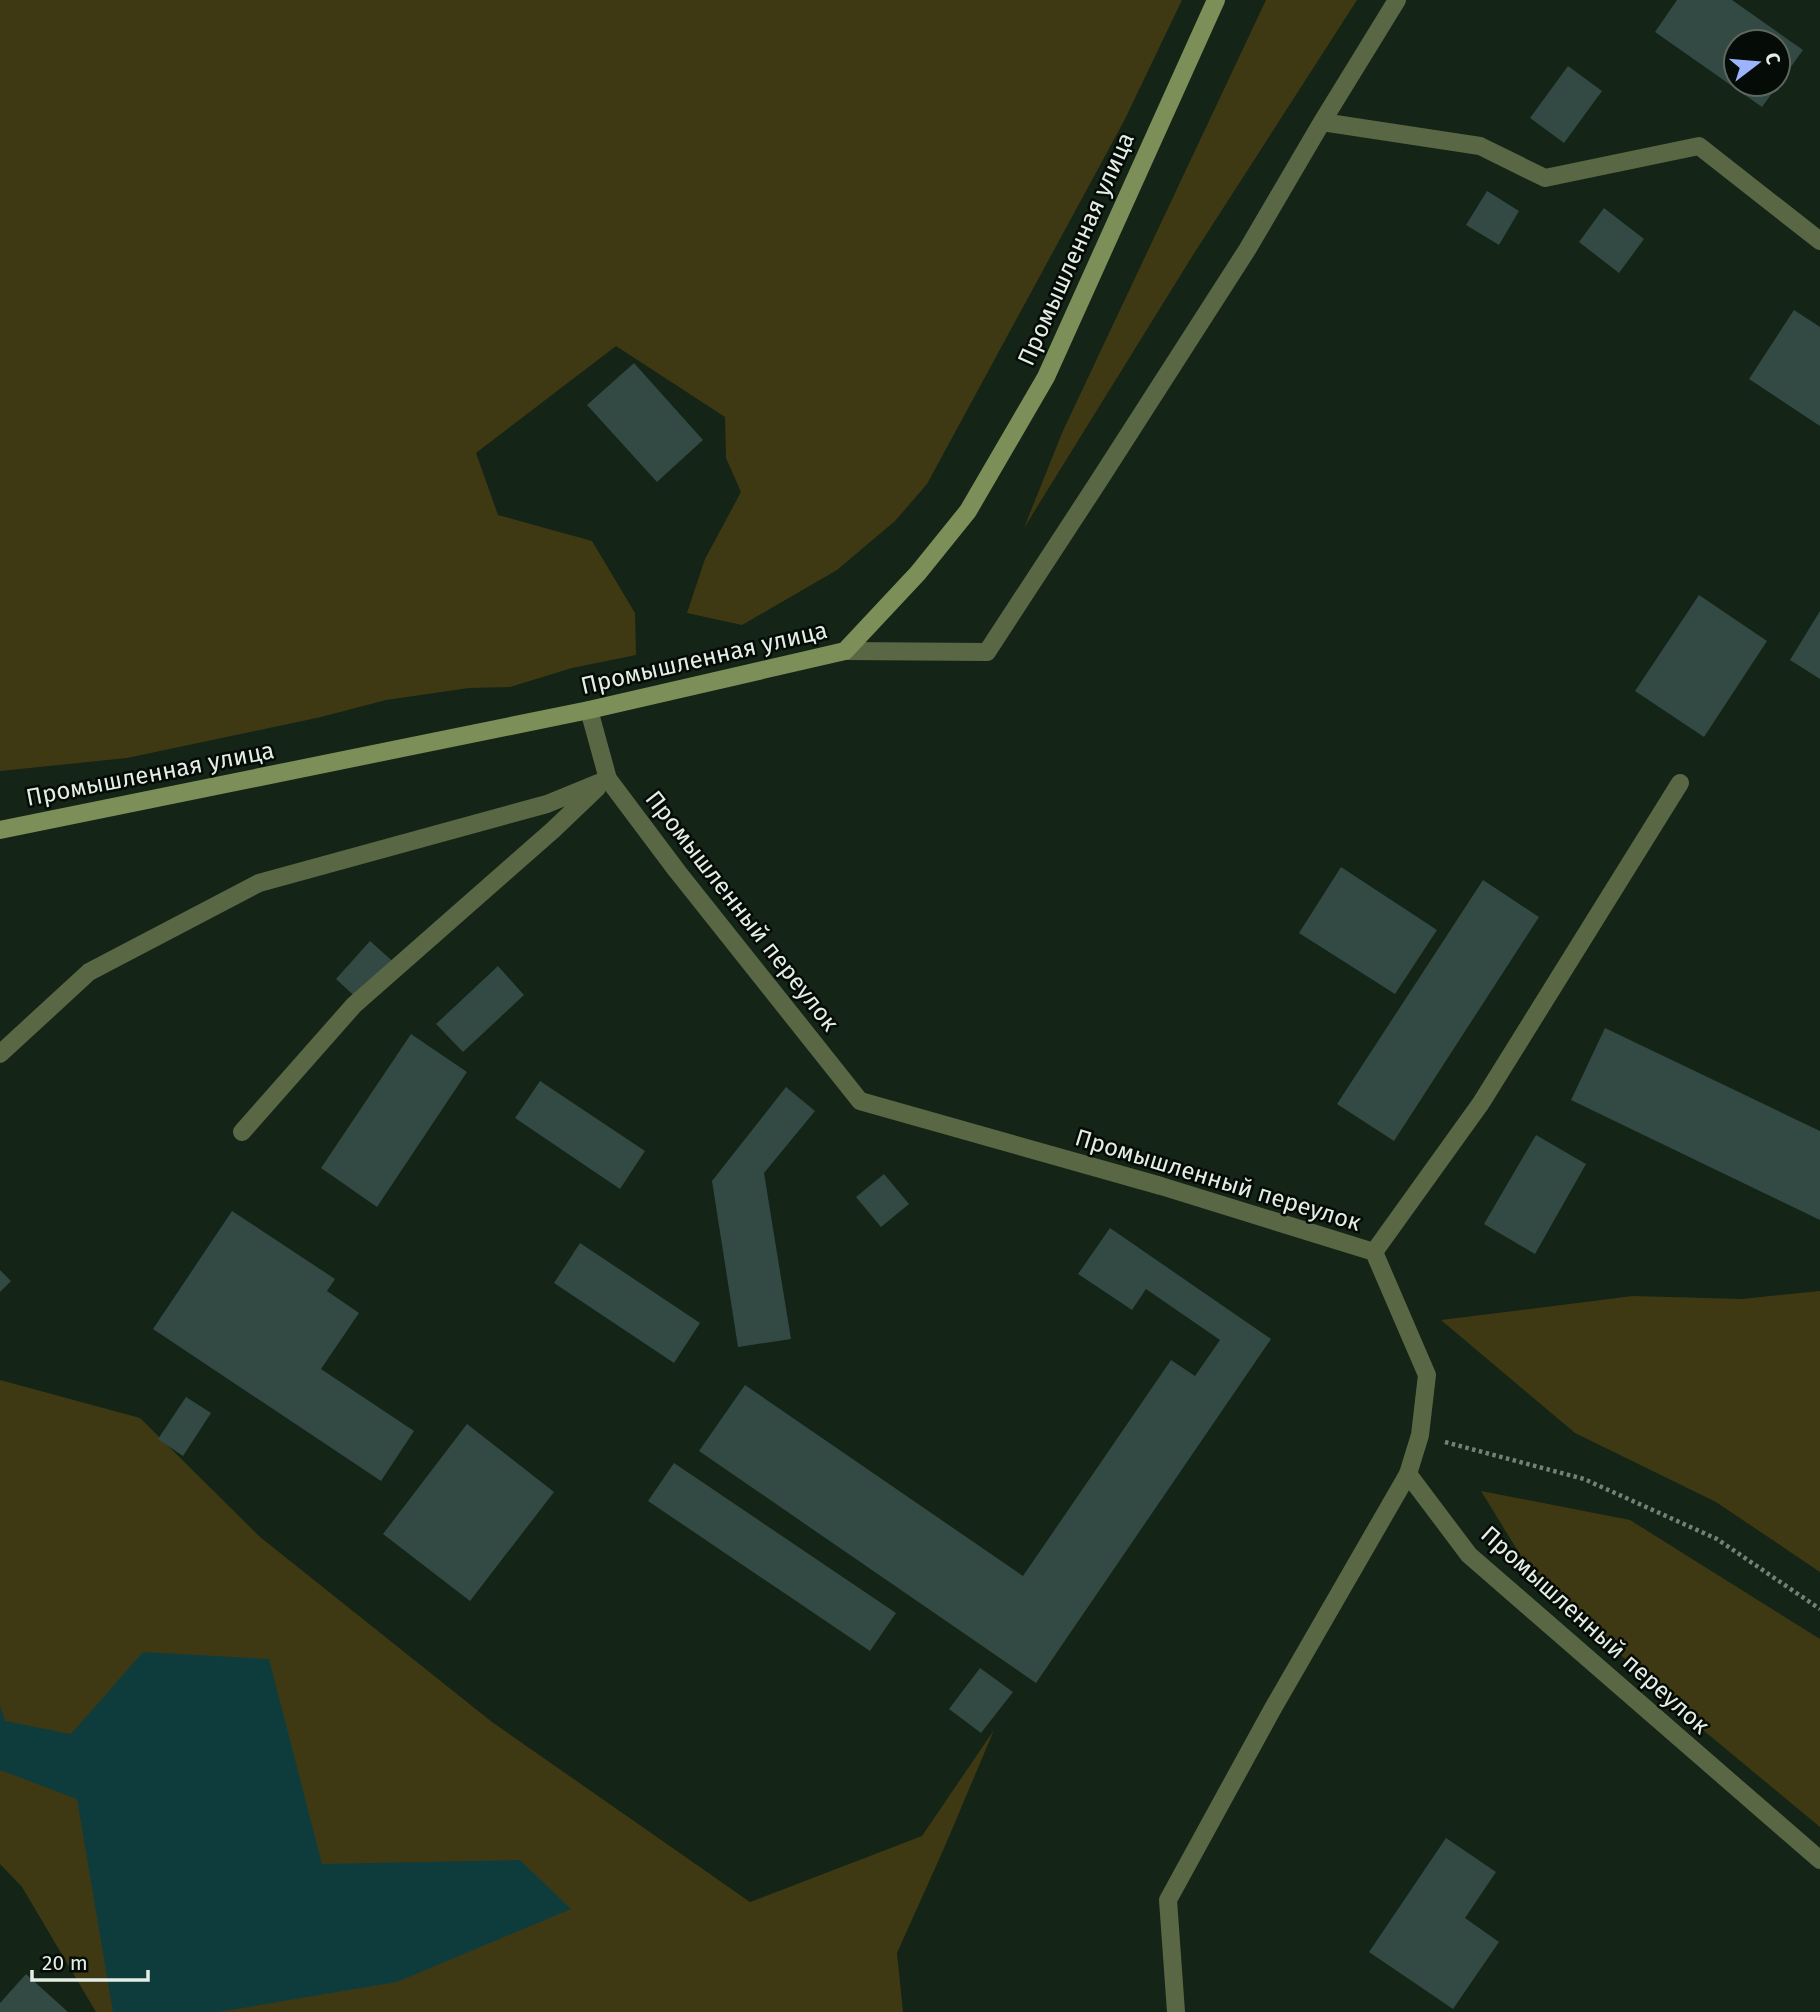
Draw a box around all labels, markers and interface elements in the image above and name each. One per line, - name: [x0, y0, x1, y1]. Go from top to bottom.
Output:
- north arrow: [1722, 28, 1792, 98]
- text: С: [1760, 50, 1785, 67]
- street label: Промышленная улица: [1012, 128, 1140, 370]
- street label: Промышленная улица: [578, 616, 830, 700]
- street label: Промышленная улица: [24, 736, 276, 812]
- street label: Промышленный переулок: [639, 785, 845, 1037]
- street label: Промышленный переулок: [1072, 1123, 1365, 1237]
- street label: Промышленный переулок: [1475, 1520, 1715, 1740]
- scale bar: [32, 1938, 147, 1982]
- text: 20 m: [42, 1950, 88, 1976]

